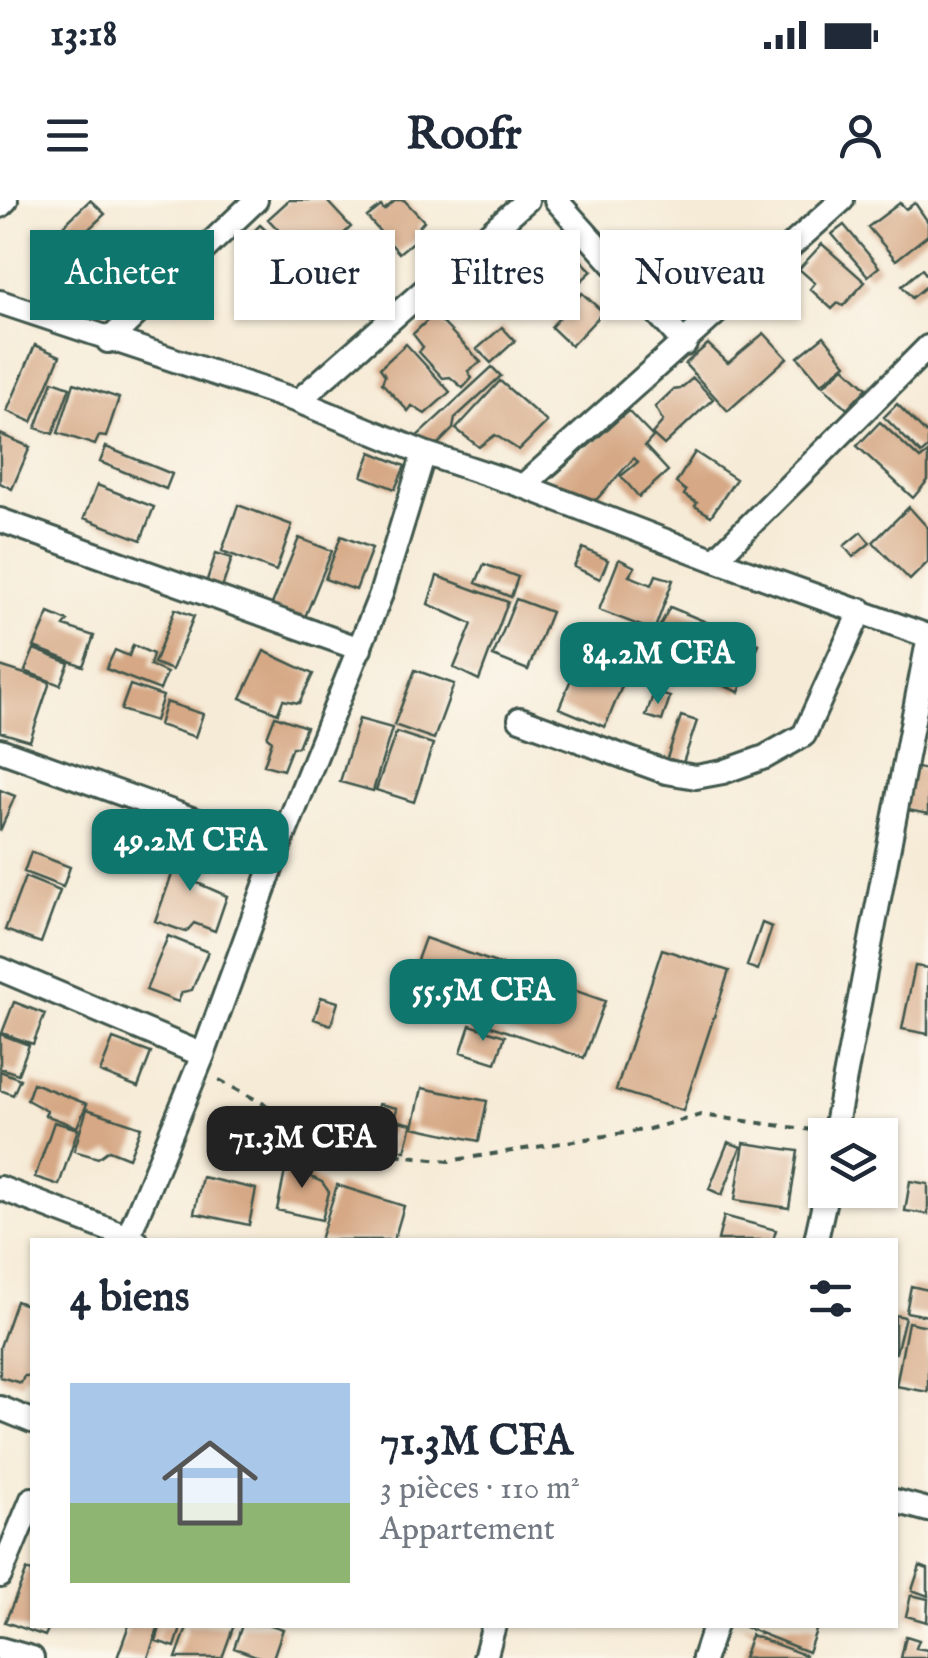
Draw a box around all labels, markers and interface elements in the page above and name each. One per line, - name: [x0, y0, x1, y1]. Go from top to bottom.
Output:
- text: 13:18: [50, 11, 117, 59]
- text: Roofr: [406, 107, 522, 164]
- icon: menu: [40, 108, 95, 163]
- icon: person: [833, 108, 888, 163]
- chip: Acheter: [30, 230, 214, 320]
- chip: Louer: [234, 230, 395, 320]
- chip: Filtres: [415, 230, 580, 320]
- chip: Nouveau: [600, 230, 801, 320]
- pin: 84.2M CFA: [544, 622, 772, 707]
- text: 84.2M CFA: [582, 634, 734, 675]
- pin: 49.2M CFA: [76, 809, 304, 894]
- text: 49.2M CFA: [114, 821, 266, 862]
- pin: 55.5M CFA: [369, 959, 597, 1044]
- text: 55.5M CFA: [412, 971, 554, 1012]
- pin: 71.3M CFA: [188, 1106, 416, 1191]
- text: 71.3M CFA: [229, 1118, 375, 1159]
- map controls: [808, 1118, 898, 1208]
- button: layers: [808, 1118, 898, 1208]
- icon: filters: [803, 1271, 858, 1326]
- text: 4 biens: [70, 1272, 190, 1325]
- text: 71.3M CFA: [380, 1416, 573, 1469]
- icon: home: [150, 1423, 270, 1543]
- text: 3 pièces · 110 m²: [380, 1469, 580, 1510]
- text: Appartement: [380, 1510, 555, 1551]

